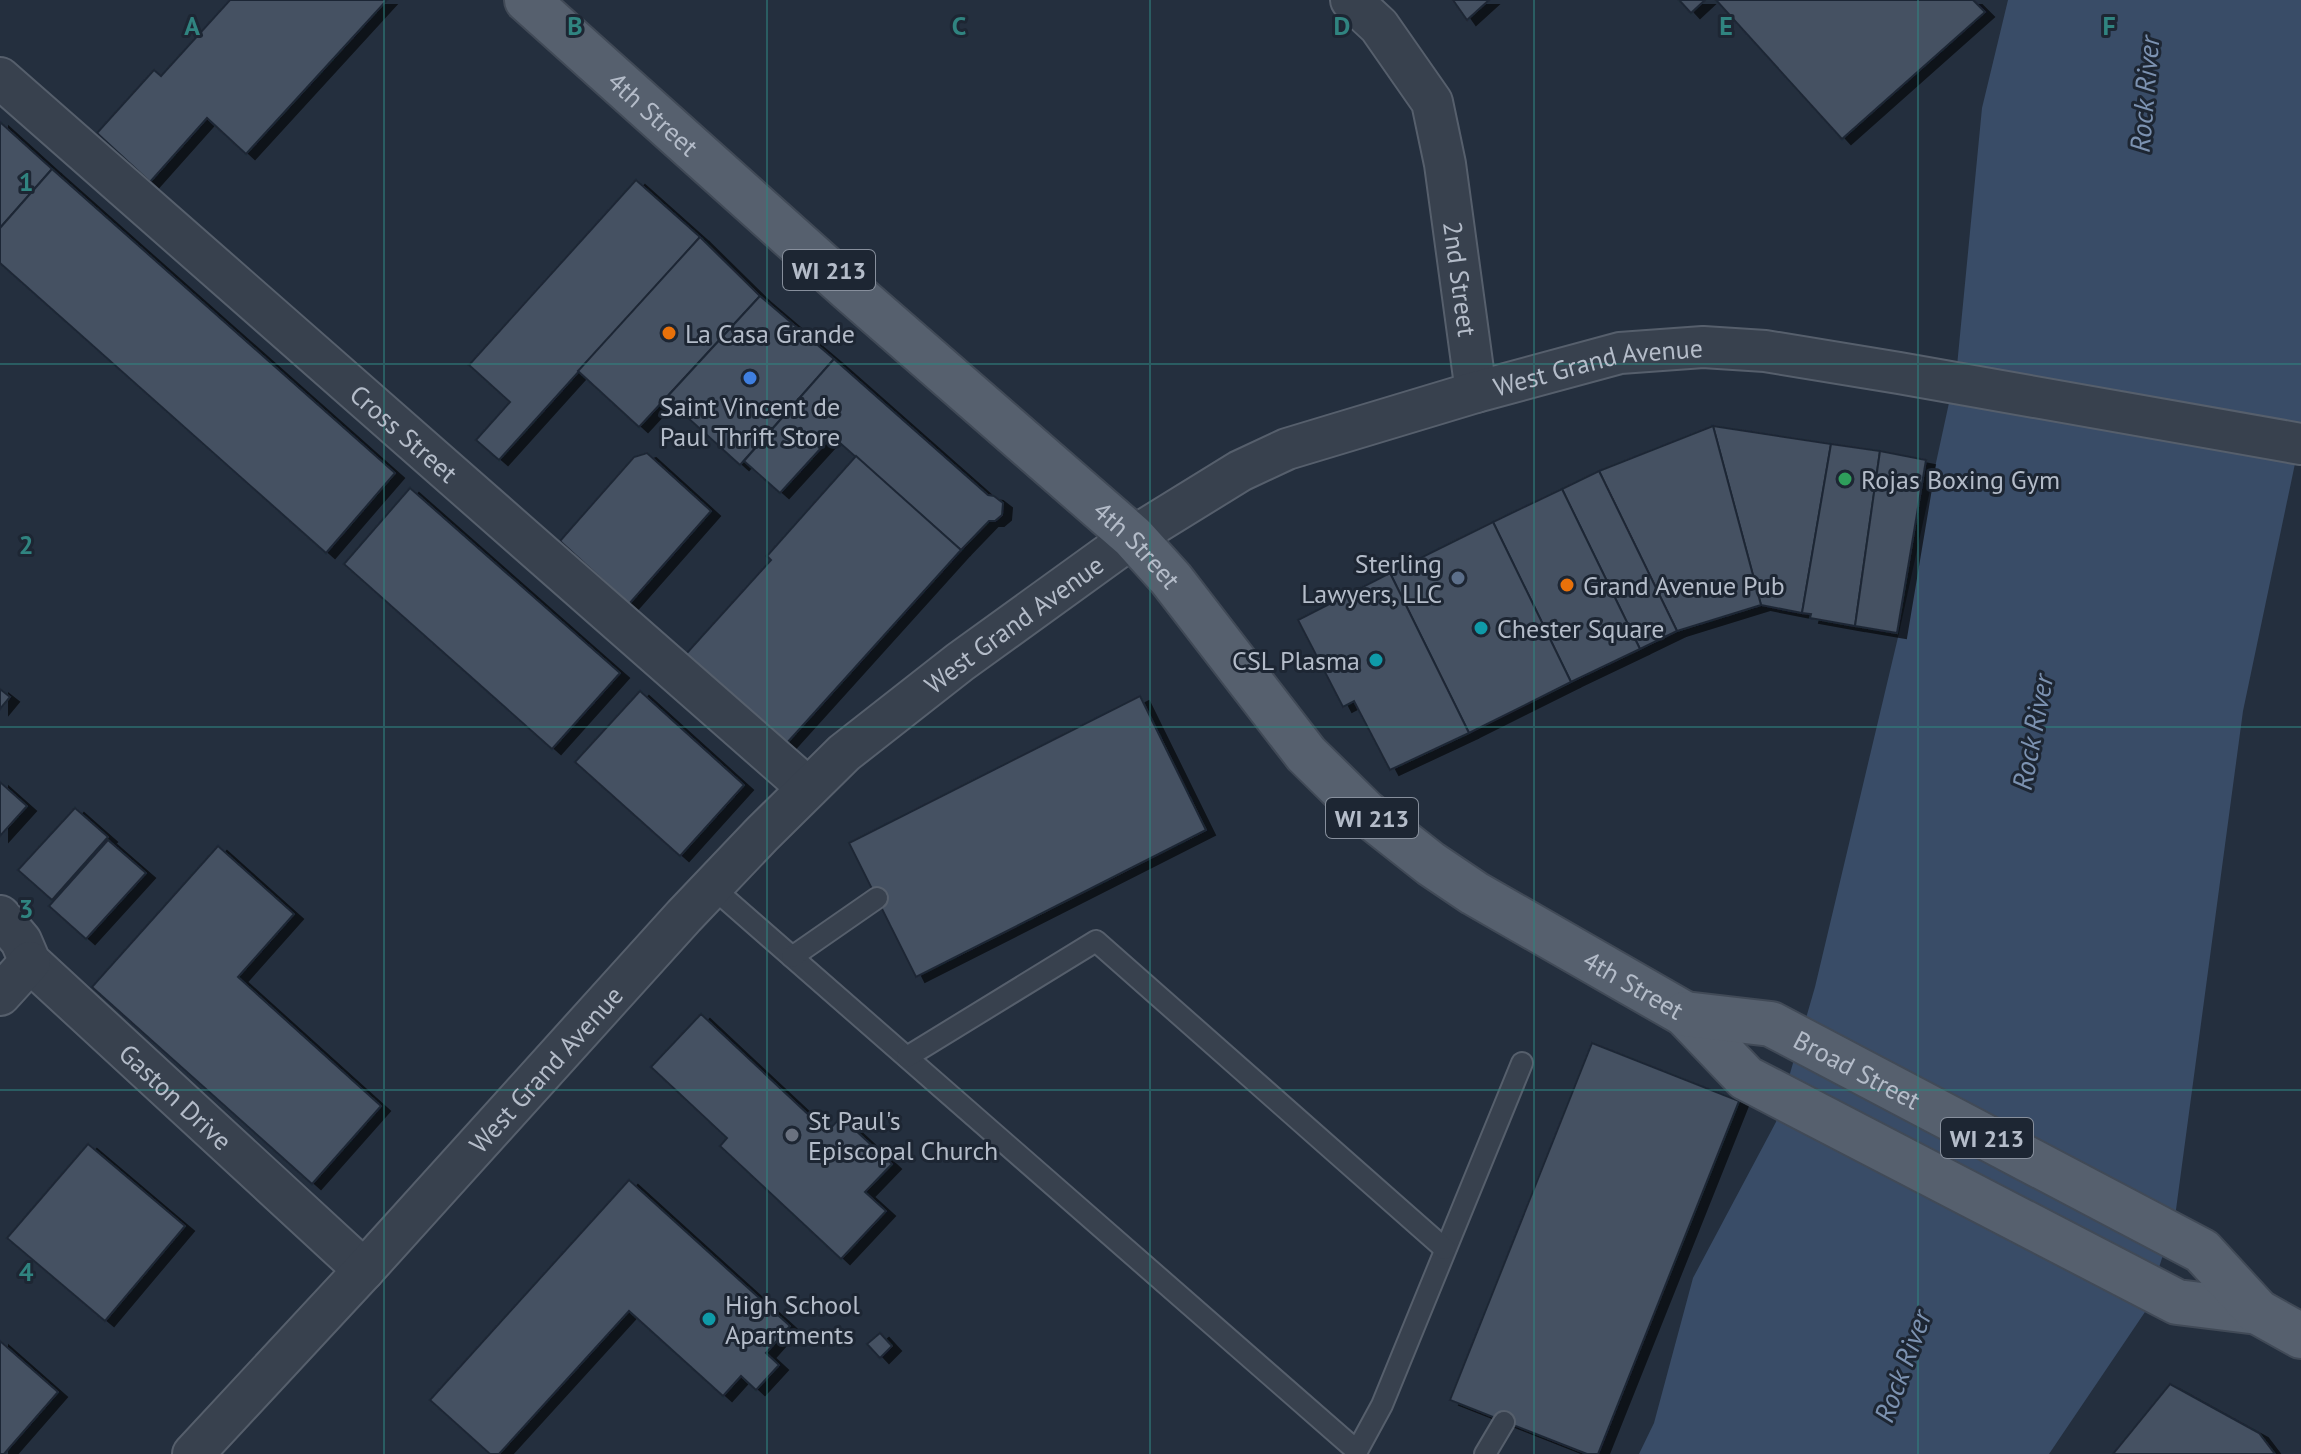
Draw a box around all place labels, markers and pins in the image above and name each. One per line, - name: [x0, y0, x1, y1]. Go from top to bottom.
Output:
- place label: La Casa Grande: [685, 317, 855, 350]
- marker: La Casa Grande: [660, 324, 678, 342]
- marker: Saint Vincent de Paul Thrift Store: [741, 369, 759, 387]
- place label: Saint Vincent de Paul Thrift Store: [660, 390, 840, 453]
- place label: Rojas Boxing Gym: [1861, 463, 2060, 496]
- marker: Rojas Boxing Gym: [1836, 470, 1854, 488]
- place label: Sterling Lawyers, LLC: [1301, 547, 1442, 610]
- marker: Sterling Lawyers, LLC: [1449, 569, 1467, 587]
- place label: Grand Avenue Pub: [1583, 569, 1785, 602]
- marker: Grand Avenue Pub: [1558, 576, 1576, 594]
- place label: Chester Square: [1497, 612, 1664, 645]
- marker: Chester Square: [1472, 619, 1490, 637]
- place label: CSL Plasma: [1232, 644, 1360, 677]
- marker: CSL Plasma: [1367, 651, 1385, 669]
- place label: St Paul's Episcopal Church: [808, 1104, 998, 1167]
- marker: St Paul's Episcopal Church: [783, 1126, 801, 1144]
- place label: High School Apartments: [725, 1288, 860, 1351]
- marker: High School Apartments: [700, 1310, 718, 1328]

